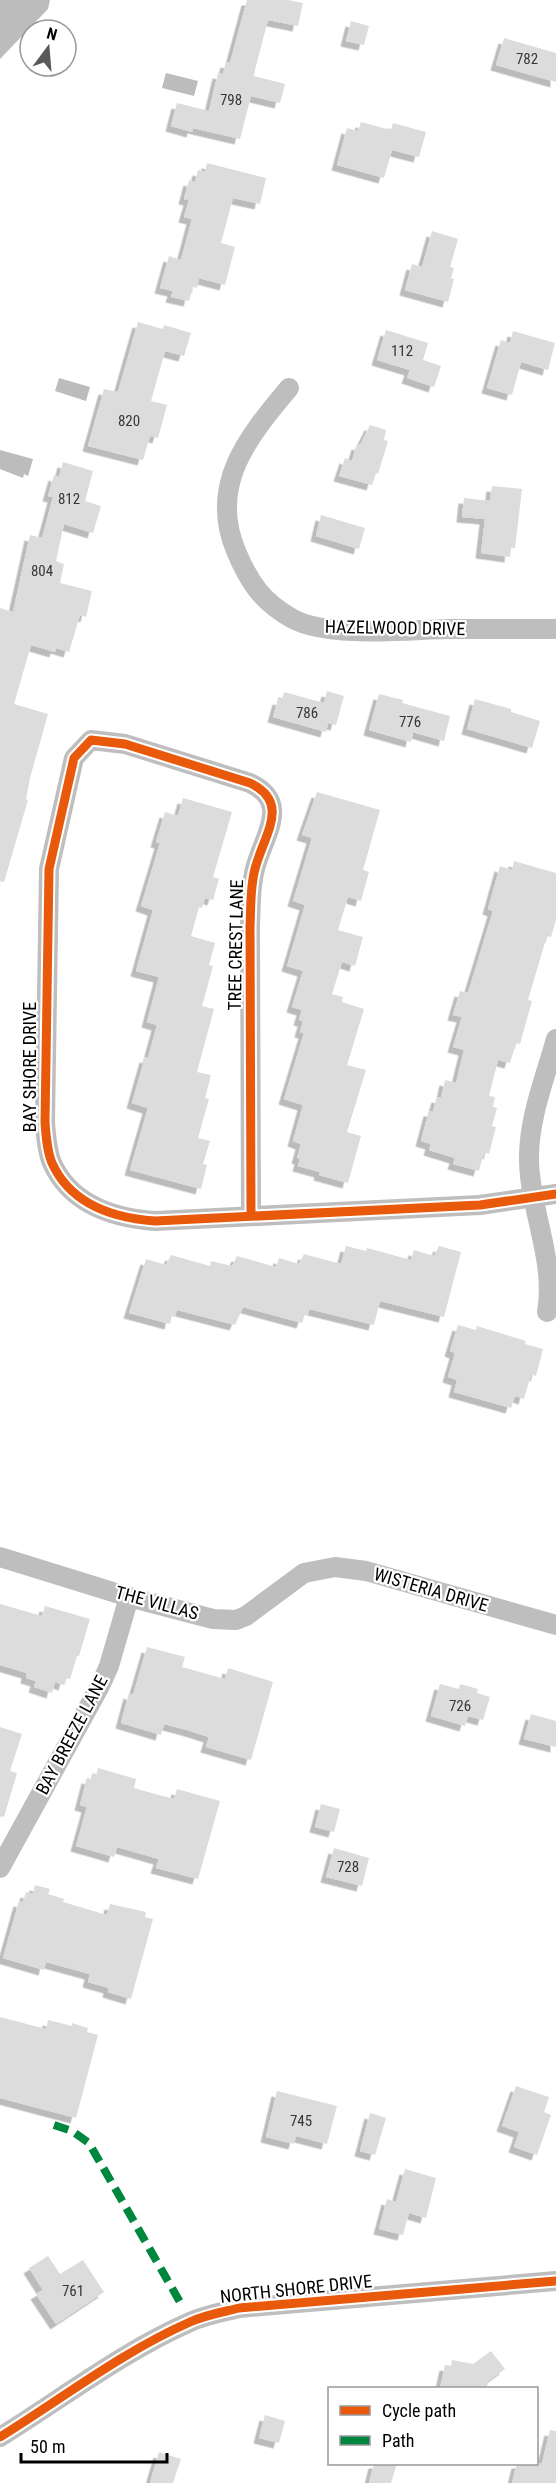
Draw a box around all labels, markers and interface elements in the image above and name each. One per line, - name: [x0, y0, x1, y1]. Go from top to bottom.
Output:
- north arrow: [18, 18, 78, 78]
- text: N: [45, 24, 59, 45]
- house number: 782: [516, 50, 538, 68]
- house number: 798: [220, 91, 242, 109]
- house number: 112: [391, 342, 413, 360]
- house number: 820: [118, 412, 140, 430]
- house number: 812: [58, 490, 80, 508]
- house number: 804: [31, 562, 53, 580]
- street label: HAZELWOOD DRIVE: [325, 616, 465, 639]
- house number: 786: [296, 704, 318, 722]
- house number: 776: [399, 713, 421, 731]
- street label: TREE CREST LANE: [224, 879, 247, 1011]
- street label: BAY SHORE DRIVE: [19, 1002, 40, 1132]
- street label: WISTERIA DRIVE: [372, 1563, 491, 1616]
- street label: THE VILLAS: [113, 1581, 201, 1624]
- street label: BAY BREEZE LANE: [31, 1672, 112, 1798]
- house number: 726: [449, 1697, 471, 1715]
- house number: 728: [337, 1858, 359, 1876]
- house number: 745: [290, 2112, 312, 2130]
- street label: NORTH SHORE DRIVE: [219, 2270, 373, 2307]
- house number: 761: [62, 2282, 84, 2300]
- legend: [328, 2387, 538, 2465]
- text: Cycle path: [382, 2400, 456, 2421]
- scale bar: [21, 2426, 166, 2464]
- text: Path: [382, 2430, 415, 2451]
- text: 50 m: [30, 2436, 65, 2457]

